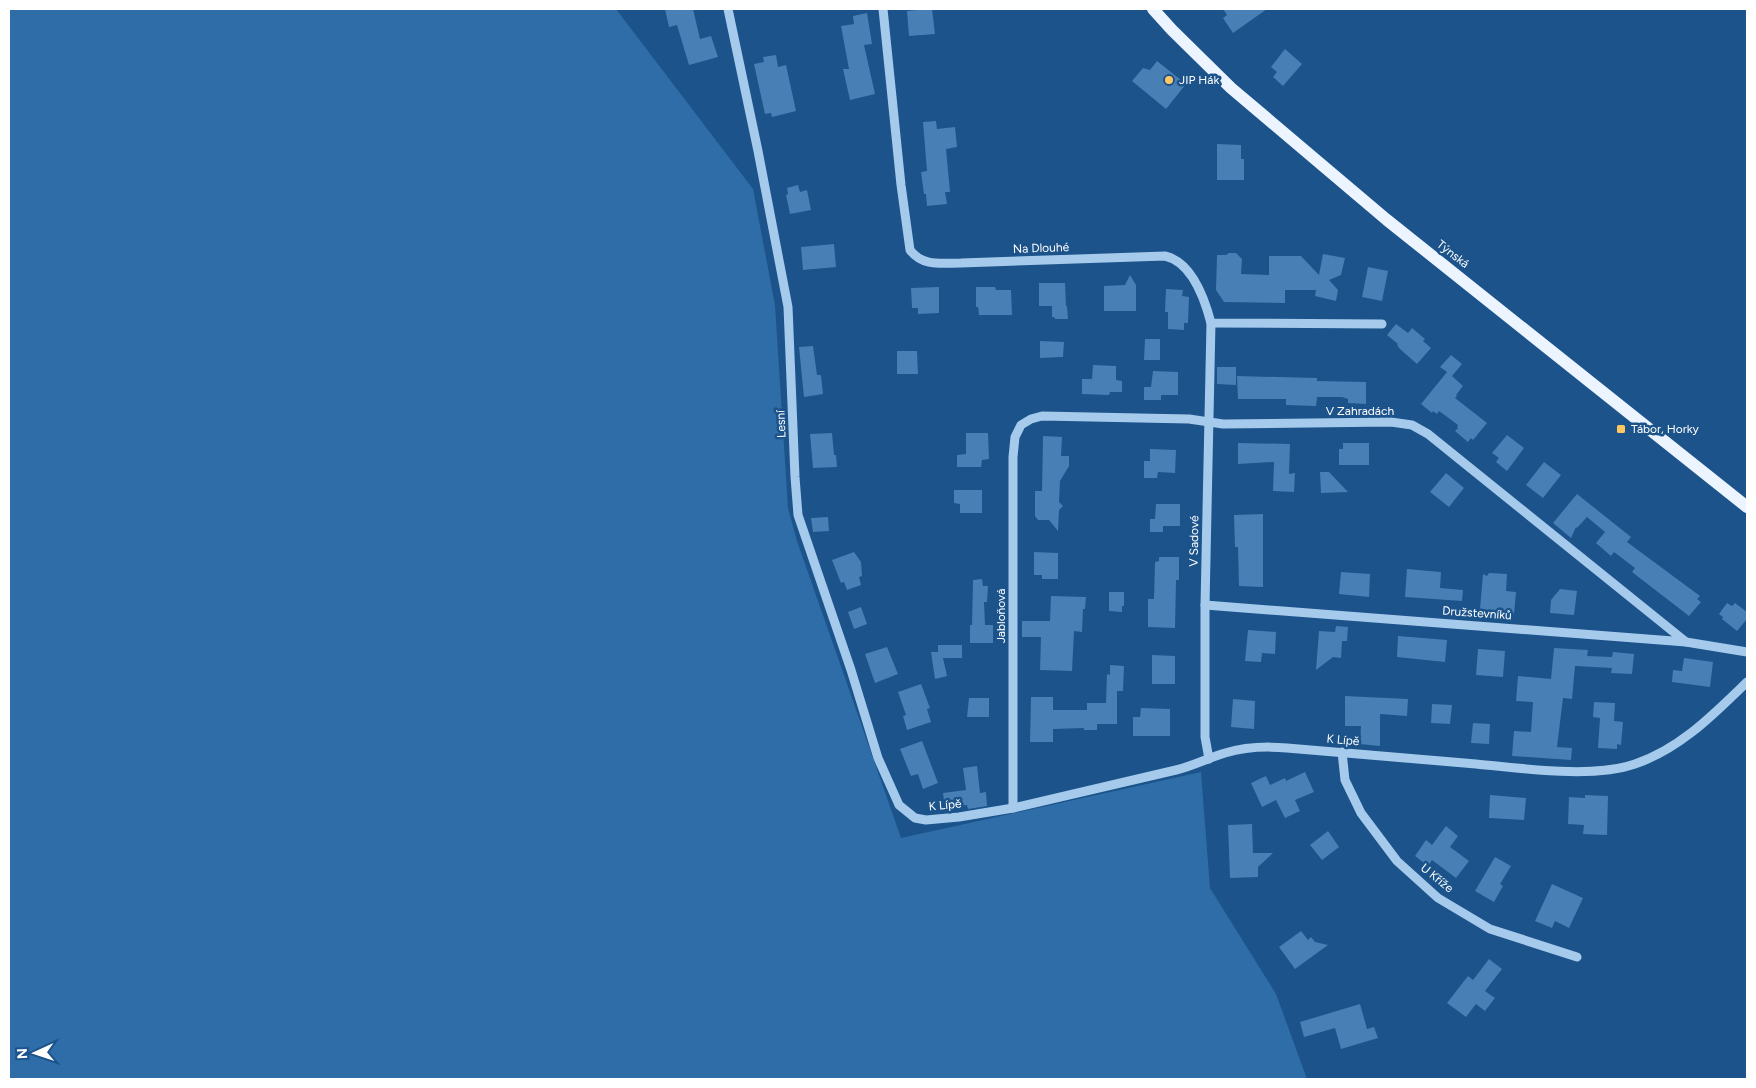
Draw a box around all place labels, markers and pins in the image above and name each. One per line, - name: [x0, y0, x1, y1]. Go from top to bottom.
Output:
- place label: JIP Hák: [1179, 73, 1219, 87]
- marker: JIP Hák: [1163, 74, 1175, 86]
- place label: Tábor, Horky: [1631, 422, 1700, 436]
- marker: Tábor, Horky: [1615, 423, 1627, 435]

